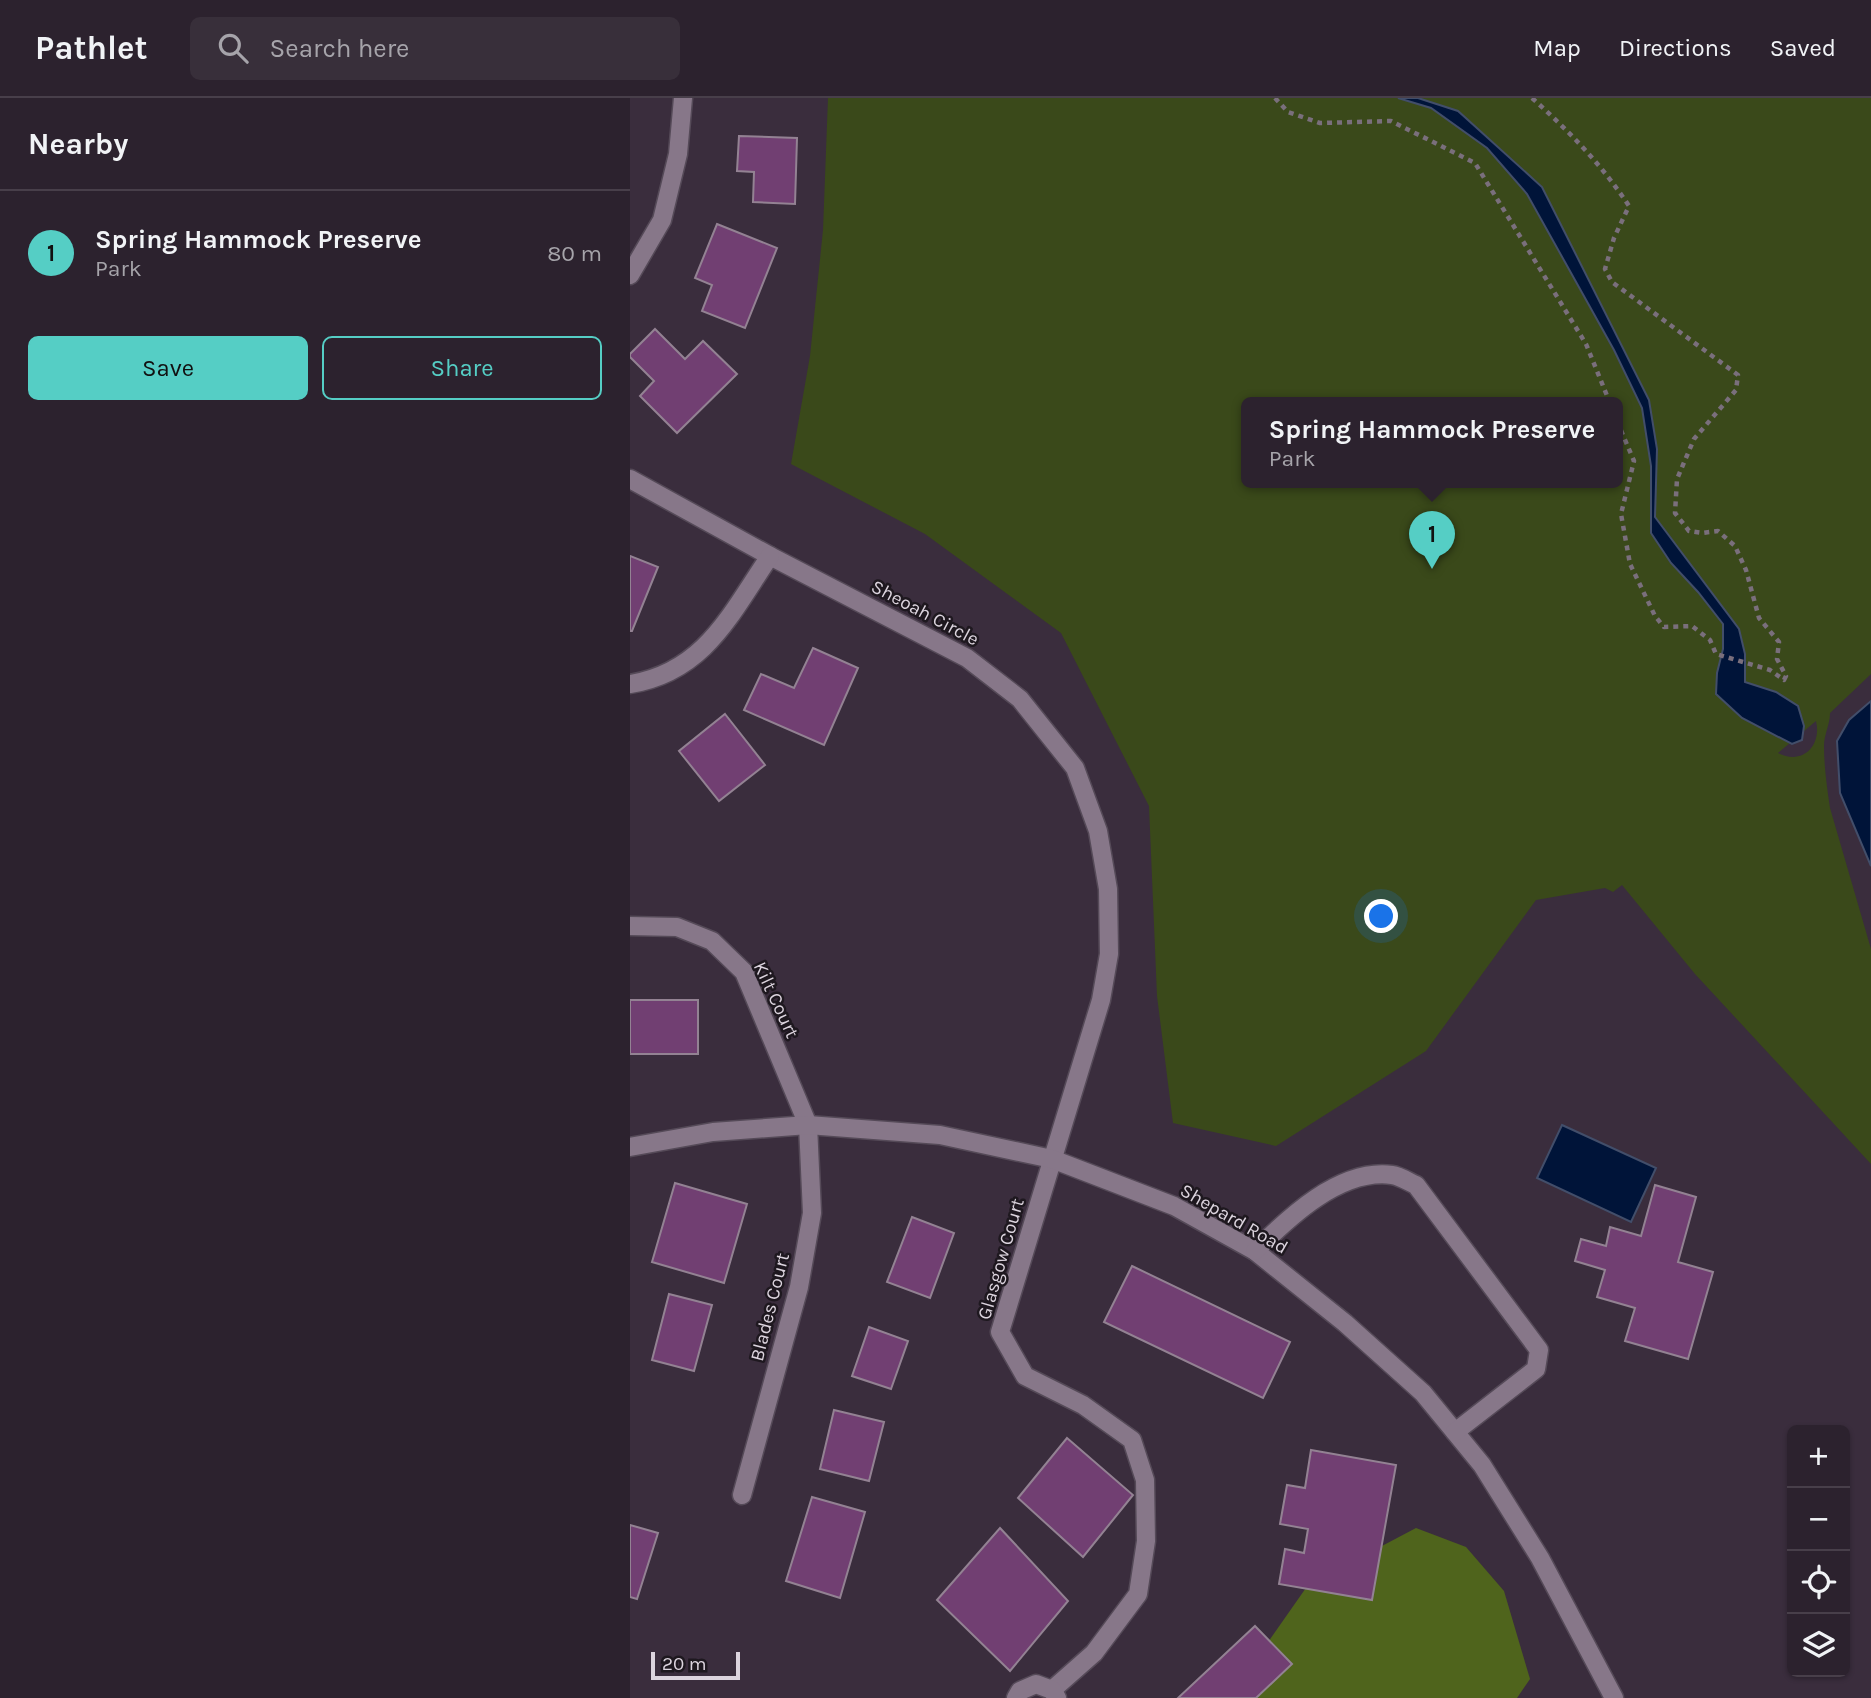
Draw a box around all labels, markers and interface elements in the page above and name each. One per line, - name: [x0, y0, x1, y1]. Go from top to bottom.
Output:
- search box: [190, 17, 680, 80]
- text: Pathlet: [35, 29, 148, 67]
- icon: search: [214, 29, 252, 67]
- text: Search here: [270, 33, 409, 64]
- text: Map: [1533, 34, 1581, 62]
- text: Directions: [1619, 34, 1732, 62]
- text: Saved: [1770, 34, 1836, 62]
- text: Nearby: [28, 126, 128, 162]
- text: Spring Hammock Preserve: [95, 224, 421, 255]
- text: 1: [47, 240, 55, 267]
- text: 80 m: [547, 240, 602, 267]
- text: Park: [95, 255, 142, 282]
- button: Save: [28, 336, 308, 400]
- button: Share: [322, 336, 602, 400]
- popup: [1241, 397, 1623, 488]
- text: Spring Hammock Preserve: [1269, 414, 1595, 445]
- text: Park: [1269, 445, 1315, 472]
- pin: 1: [1409, 511, 1455, 569]
- street label: Sheoah Circle: [867, 575, 983, 651]
- your location: [1364, 899, 1398, 933]
- street label: Kilt Court: [749, 958, 803, 1042]
- street label: Shepard Road: [1176, 1179, 1292, 1259]
- street label: Glasgow Court: [973, 1196, 1029, 1322]
- street label: Blades Court: [746, 1251, 794, 1363]
- map controls: [1787, 1425, 1850, 1677]
- button: +: [1787, 1425, 1850, 1488]
- button: −: [1787, 1488, 1850, 1551]
- button: locate: [1787, 1551, 1850, 1614]
- button: layers: [1787, 1614, 1850, 1677]
- scale bar: [651, 1649, 740, 1681]
- text: 20 m: [662, 1653, 707, 1675]

